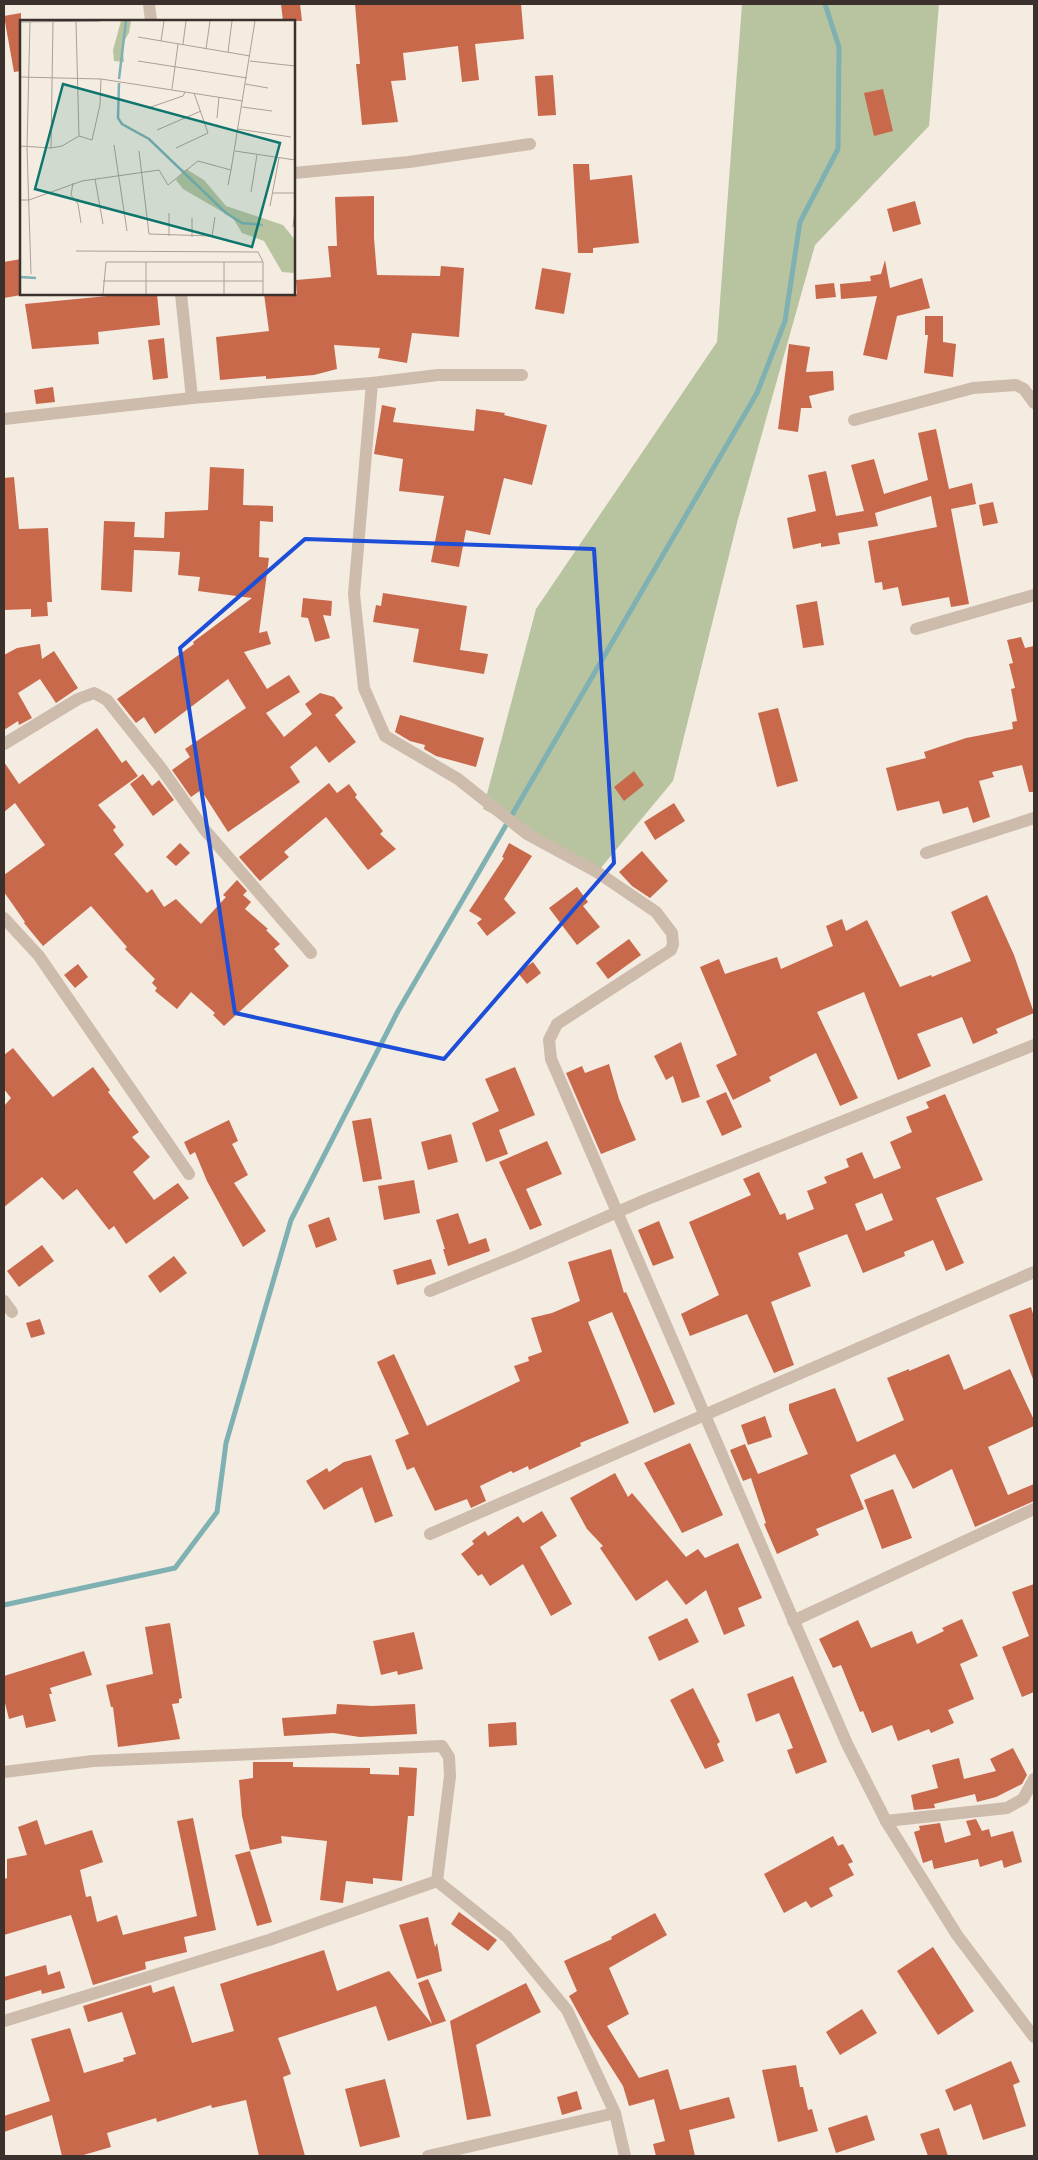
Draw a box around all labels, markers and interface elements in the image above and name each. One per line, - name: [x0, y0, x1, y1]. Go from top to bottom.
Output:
- inset map: [20, 20, 295, 295]

